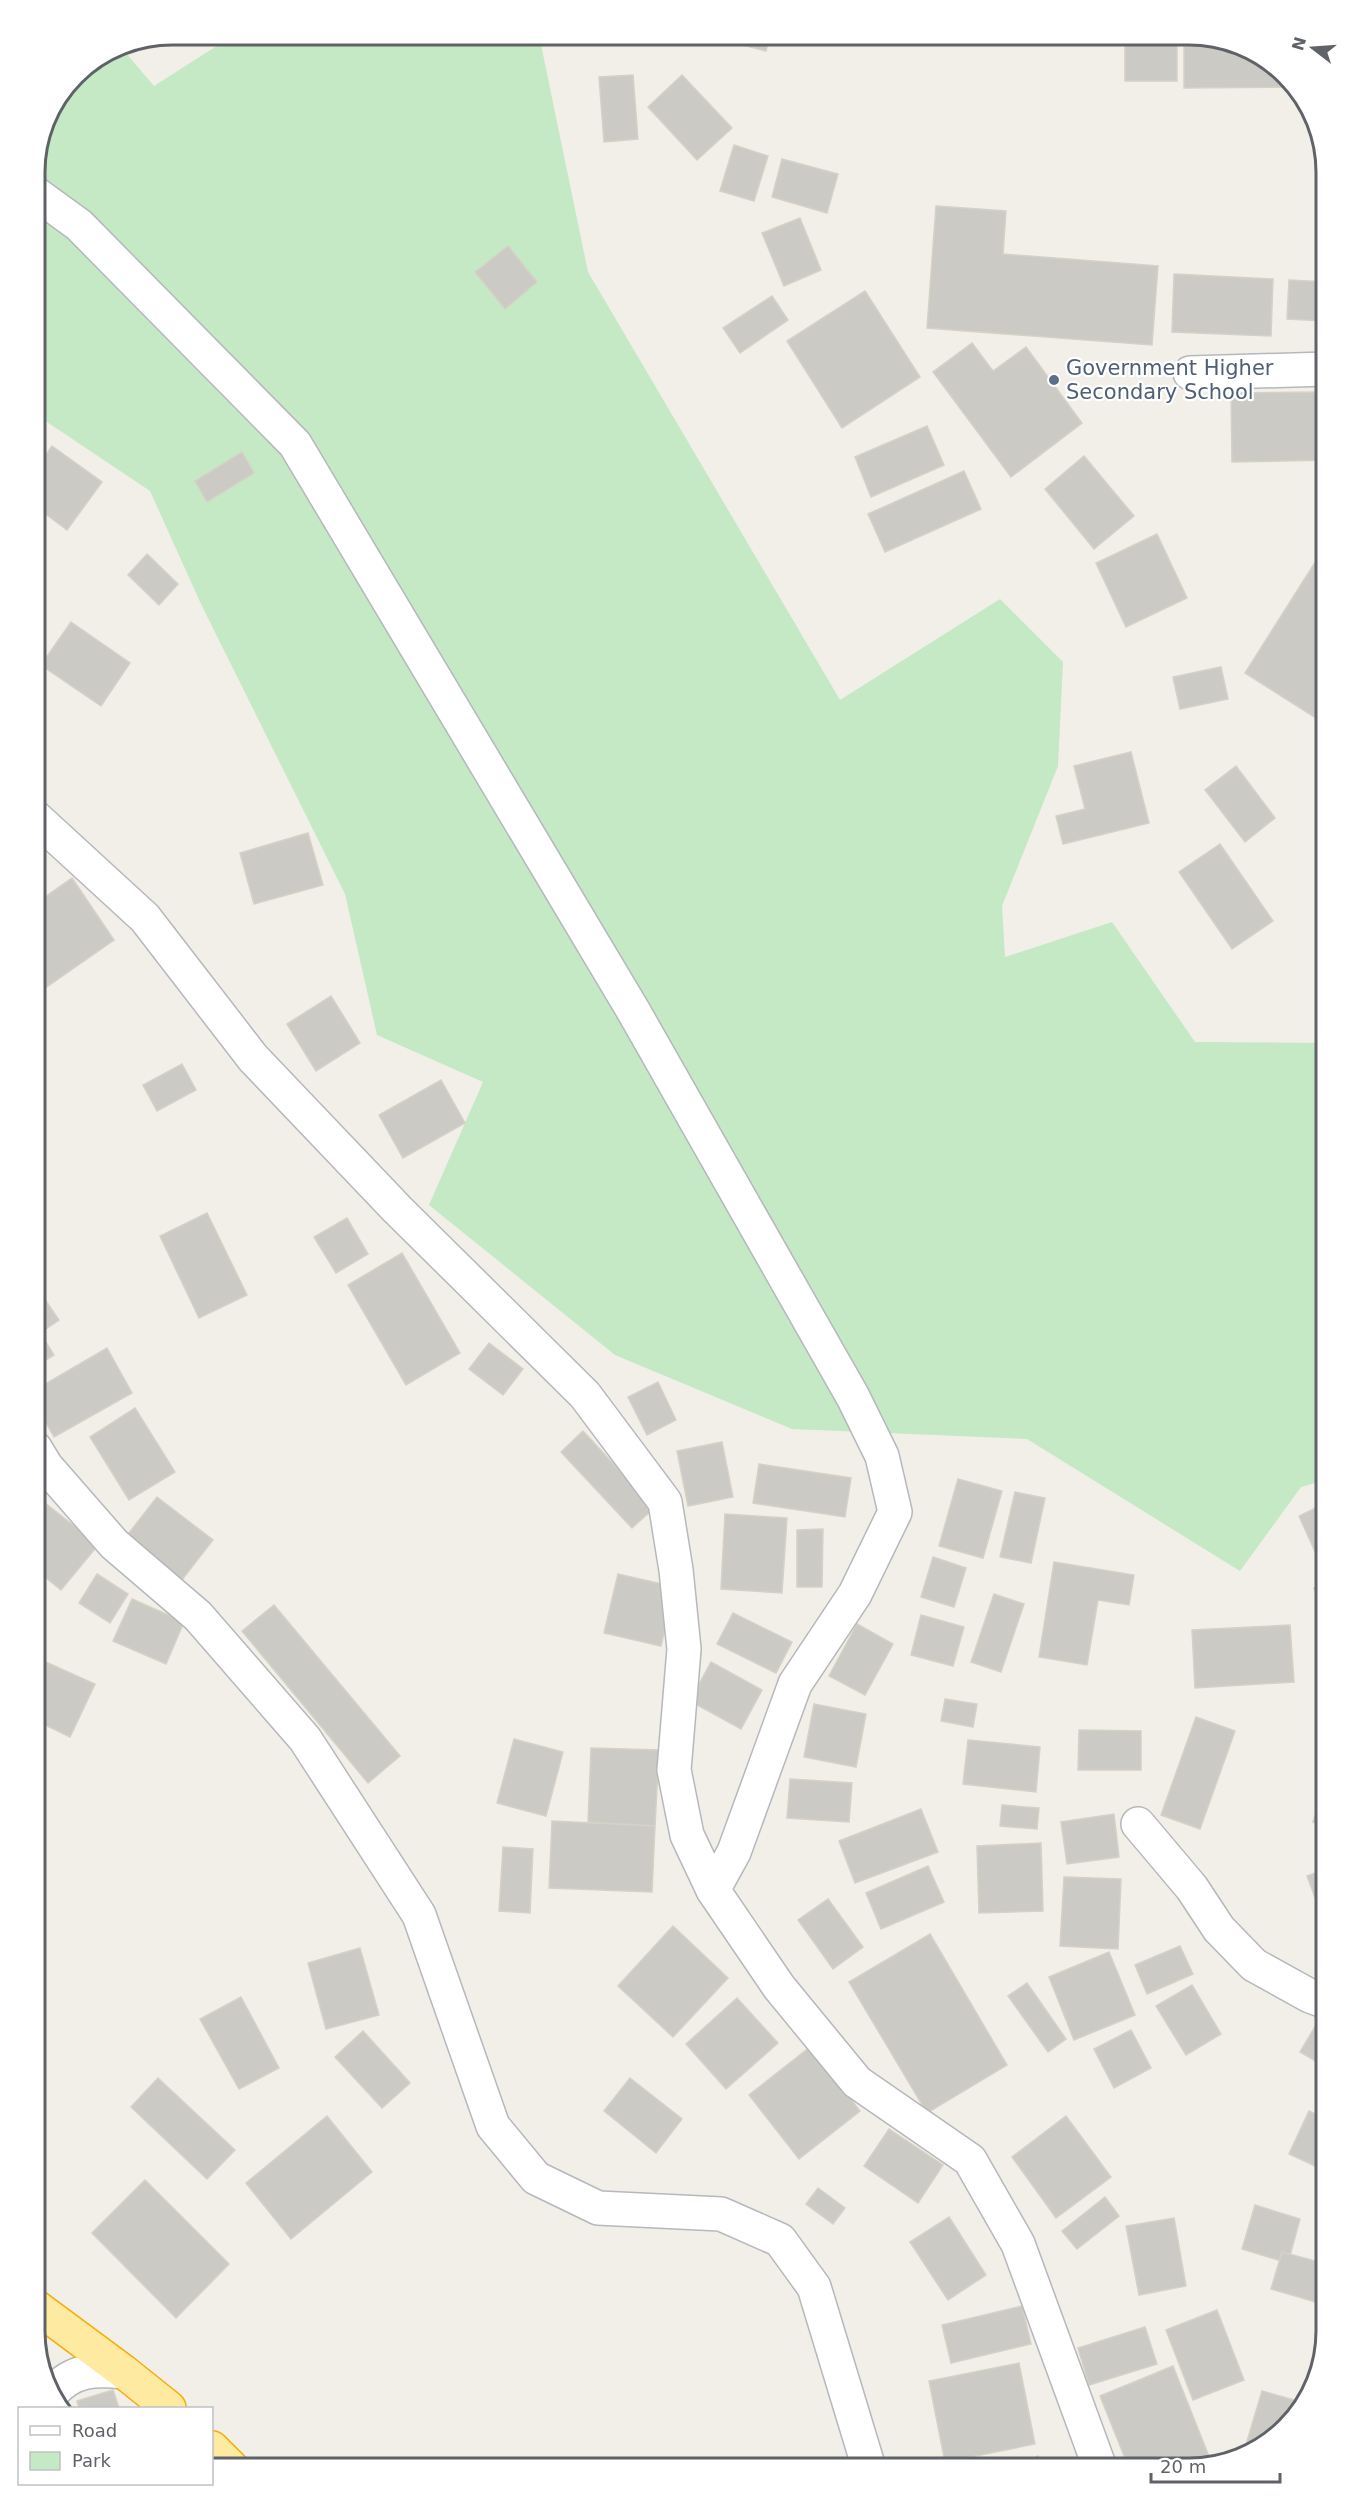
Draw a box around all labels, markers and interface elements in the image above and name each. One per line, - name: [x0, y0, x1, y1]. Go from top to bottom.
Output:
- north arrow: [1283, 18, 1343, 78]
- text: N: [1288, 35, 1310, 53]
- place label: Government Higher Secondary School: [1066, 356, 1274, 404]
- marker: Government Higher Secondary School: [1047, 373, 1061, 387]
- legend: [18, 2407, 213, 2485]
- text: Road: [72, 2420, 117, 2441]
- scale bar: [1151, 2446, 1280, 2484]
- text: Park: [72, 2450, 111, 2471]
- text: 20 m: [1160, 2456, 1206, 2477]

